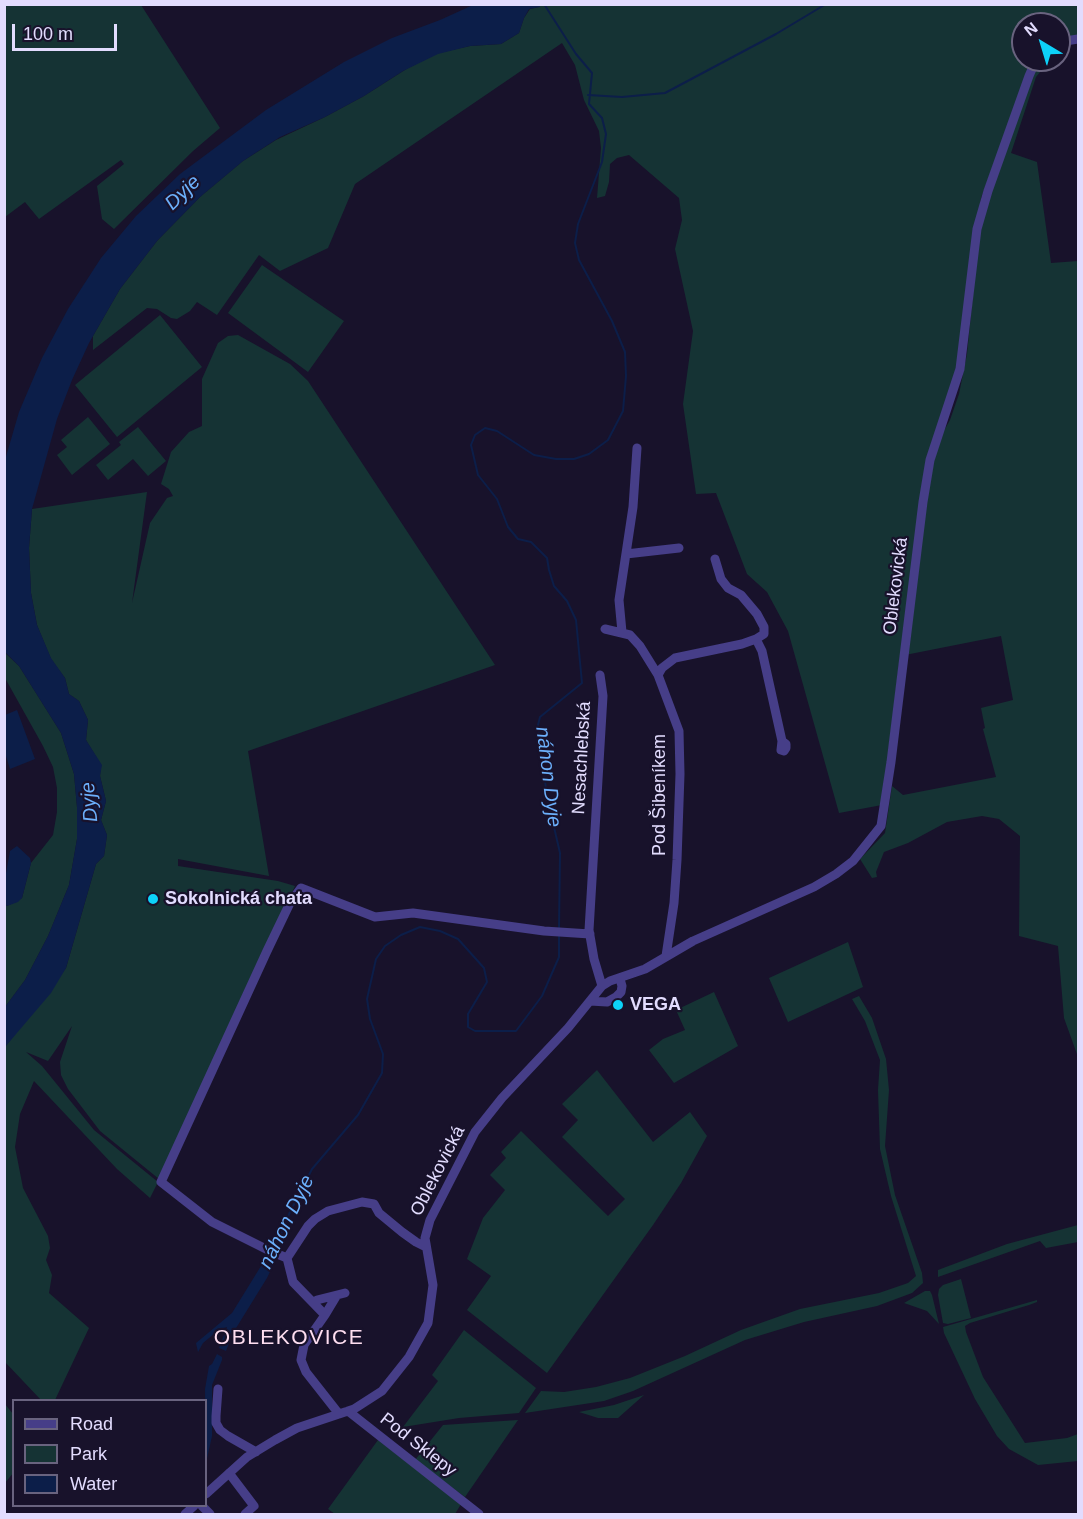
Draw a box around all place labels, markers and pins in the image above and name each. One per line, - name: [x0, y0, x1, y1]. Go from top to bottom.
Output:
- place label: Sokolnická chata: [165, 888, 312, 910]
- marker: Sokolnická chata: [146, 892, 160, 906]
- place label: VEGA: [630, 994, 681, 1016]
- marker: VEGA: [611, 998, 625, 1012]

